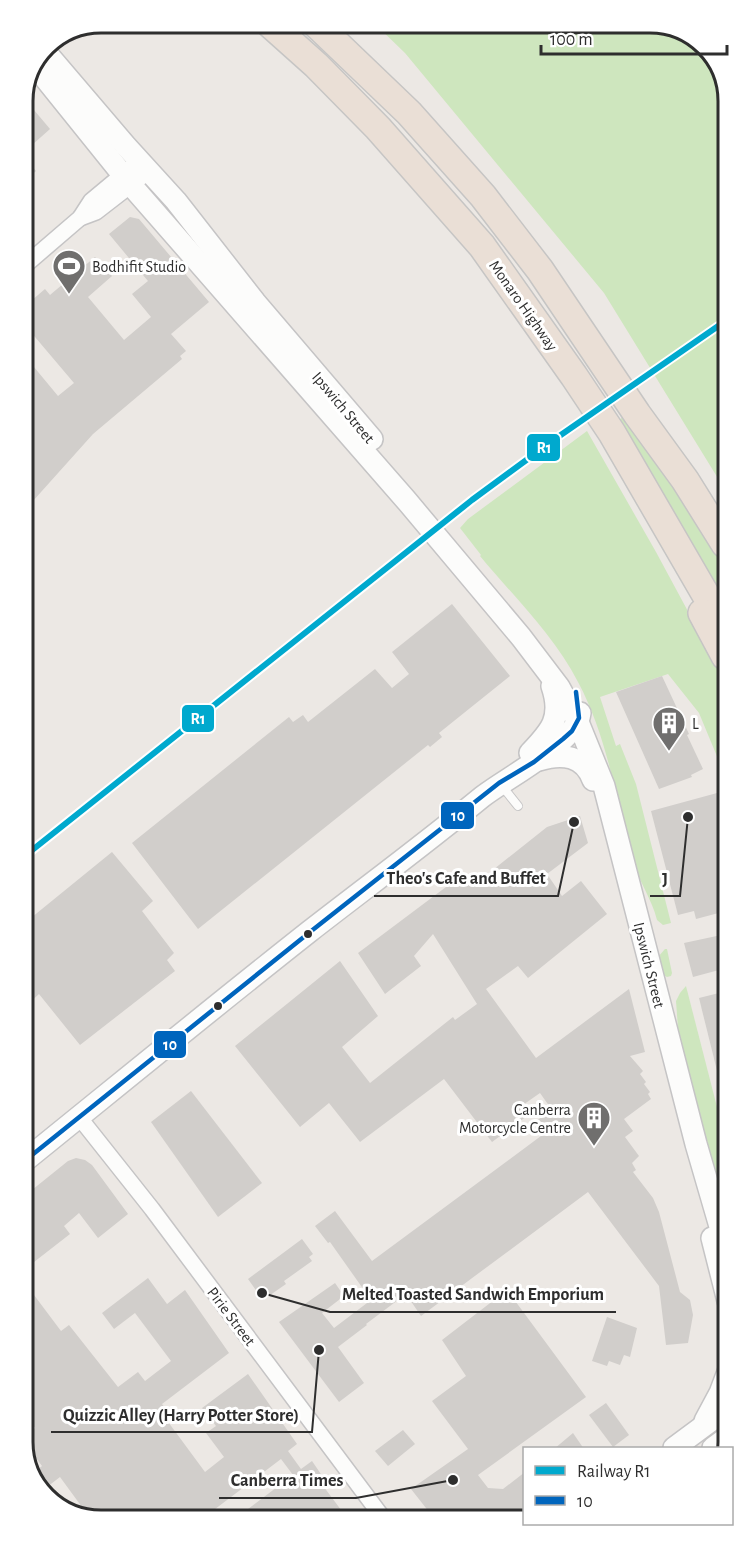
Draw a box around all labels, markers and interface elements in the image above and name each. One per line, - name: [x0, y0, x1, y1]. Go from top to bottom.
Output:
- scale bar: [541, 18, 727, 56]
- text: 100 m: [550, 31, 593, 49]
- sports icon: Bodhifit Studio: [51, 248, 87, 295]
- street label: Monaro Highway: [485, 257, 560, 354]
- place label: Bodhifit Studio: [92, 259, 186, 275]
- street label: Ipswich Street: [309, 369, 378, 446]
- line badge: R1: [526, 433, 561, 462]
- text: R1: [536, 440, 552, 456]
- line badge: R1: [181, 704, 215, 733]
- building icon: L: [651, 705, 687, 752]
- text: R1: [190, 711, 206, 727]
- place label: L: [692, 716, 699, 732]
- line badge: 10: [440, 801, 475, 830]
- text: 10: [451, 808, 465, 824]
- callout: Theo's Cafe and Buffet: [374, 860, 558, 896]
- callout: J: [650, 860, 680, 896]
- text: Theo's Cafe and Buffet: [386, 870, 546, 888]
- text: J: [662, 871, 668, 889]
- street label: Ipswich Street: [631, 921, 667, 1010]
- unlabelled marker: [302, 928, 314, 940]
- unlabelled marker: [212, 1000, 224, 1012]
- line badge: 10: [153, 1030, 187, 1059]
- text: 10: [163, 1037, 177, 1053]
- building icon: Canberra Motorcycle Centre: [576, 1100, 612, 1147]
- place label: Canberra Motorcycle Centre: [459, 1102, 571, 1137]
- callout: Melted Toasted Sandwich Emporium: [330, 1276, 616, 1312]
- street label: Pirie Street: [204, 1284, 258, 1349]
- text: Melted Toasted Sandwich Emporium: [342, 1286, 604, 1304]
- callout: Quizzic Alley (Harry Potter Store): [51, 1396, 312, 1432]
- text: Quizzic Alley (Harry Potter Store): [63, 1407, 299, 1425]
- legend: [523, 1447, 733, 1525]
- callout: Canberra Times: [219, 1462, 356, 1498]
- text: Railway R1: [577, 1463, 651, 1481]
- text: Canberra Times: [231, 1472, 343, 1490]
- text: 10: [577, 1493, 593, 1511]

